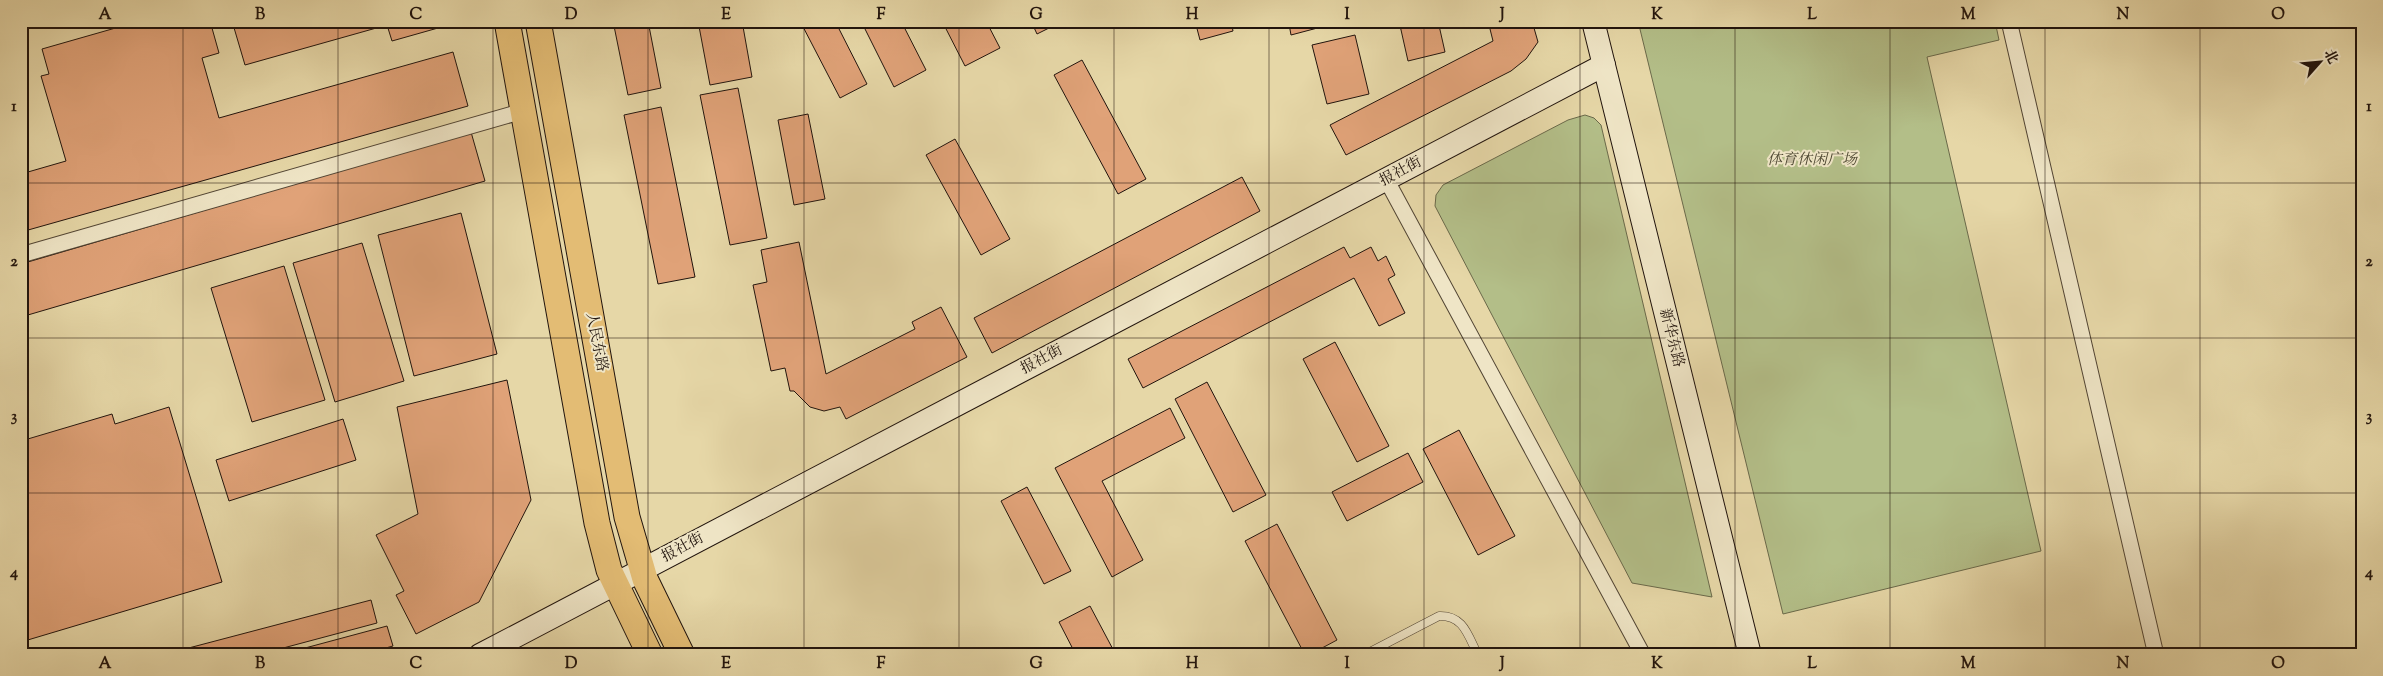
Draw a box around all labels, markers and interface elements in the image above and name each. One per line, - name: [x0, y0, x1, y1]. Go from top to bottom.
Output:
- text: A: [99, 4, 112, 27]
- text: B: [255, 4, 265, 27]
- text: C: [410, 4, 423, 27]
- text: D: [565, 4, 578, 27]
- text: E: [721, 4, 731, 27]
- text: F: [877, 4, 886, 27]
- text: G: [1029, 4, 1043, 27]
- text: H: [1186, 4, 1199, 27]
- text: I: [1344, 4, 1350, 27]
- text: J: [1498, 4, 1505, 27]
- text: K: [1651, 4, 1663, 27]
- text: L: [1807, 4, 1817, 27]
- text: M: [1961, 4, 1976, 27]
- text: N: [2117, 4, 2130, 27]
- text: O: [2271, 4, 2285, 27]
- north arrow: [2296, 38, 2346, 88]
- text: 北: [2318, 46, 2342, 68]
- text: 1: [11, 96, 17, 119]
- text: 1: [2366, 96, 2372, 119]
- park label: 体育休闲广场: [1767, 150, 1859, 171]
- street label: 报社街: [1376, 152, 1426, 192]
- text: 2: [10, 251, 18, 274]
- text: 2: [2365, 251, 2373, 274]
- street label: 新华东路: [1654, 306, 1688, 370]
- street label: 人民东路: [580, 311, 612, 373]
- street label: 报社街: [1017, 340, 1067, 380]
- text: 3: [11, 406, 18, 429]
- text: 3: [2366, 406, 2373, 429]
- street label: 报社街: [658, 528, 708, 568]
- text: 4: [9, 562, 18, 585]
- text: 4: [2364, 562, 2373, 585]
- text: A: [99, 653, 112, 676]
- text: B: [255, 653, 265, 676]
- text: C: [410, 653, 423, 676]
- text: D: [565, 653, 578, 676]
- text: E: [721, 653, 731, 676]
- text: F: [877, 653, 886, 676]
- text: G: [1029, 653, 1043, 676]
- text: H: [1186, 653, 1199, 676]
- text: I: [1344, 653, 1350, 676]
- text: J: [1498, 653, 1505, 676]
- text: K: [1651, 653, 1663, 676]
- text: L: [1807, 653, 1817, 676]
- text: M: [1961, 653, 1976, 676]
- text: N: [2117, 653, 2130, 676]
- text: O: [2271, 653, 2285, 676]

